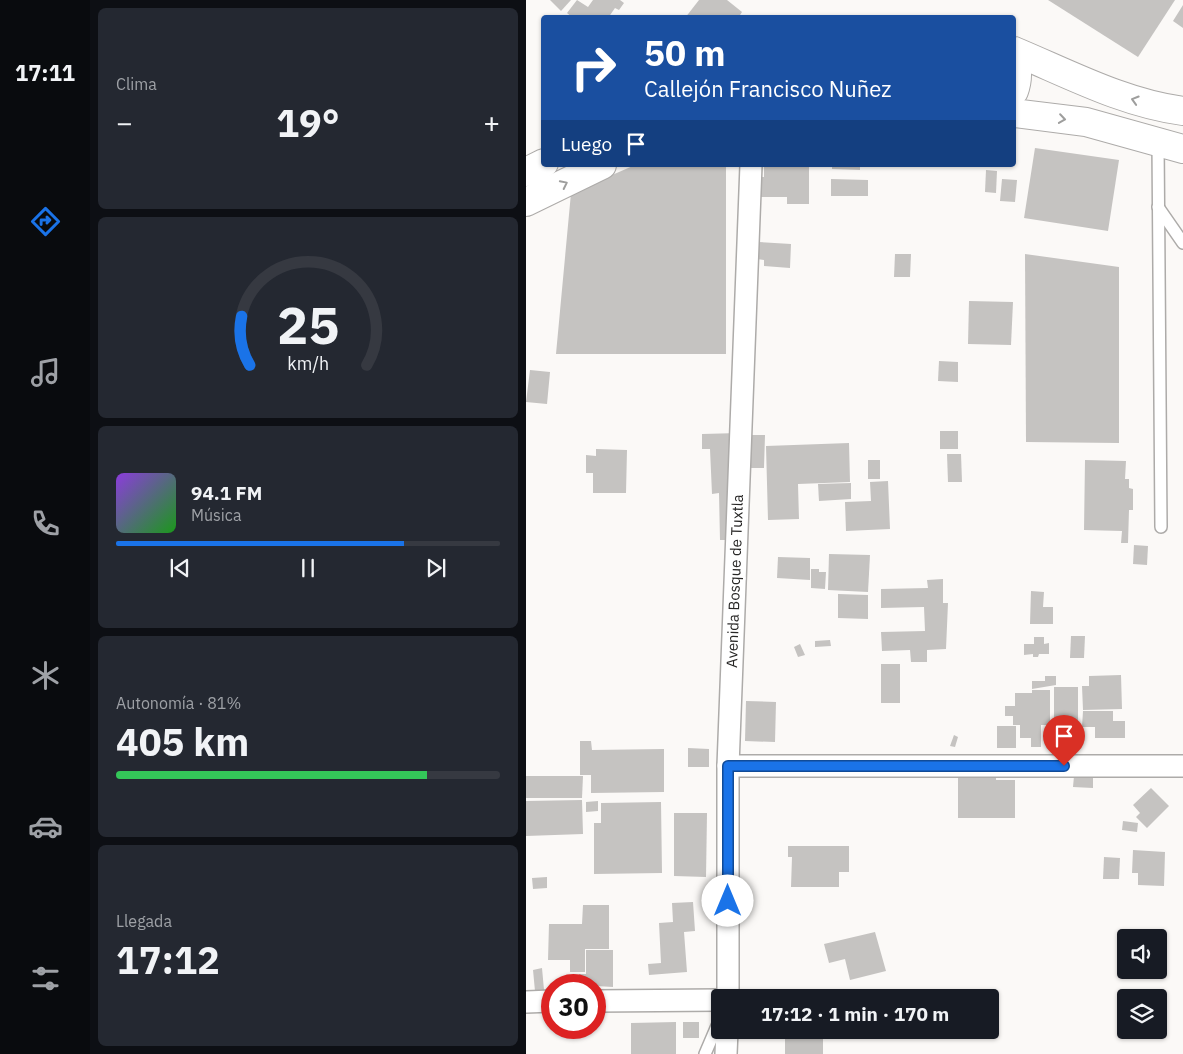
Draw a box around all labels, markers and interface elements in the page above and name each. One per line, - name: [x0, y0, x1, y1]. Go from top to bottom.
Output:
- text: 50 m: [644, 30, 726, 76]
- icon: right: [561, 35, 626, 100]
- text: 17:11: [15, 58, 75, 87]
- text: Clima: [116, 74, 157, 94]
- text: Callejón Francisco Nuñez: [644, 74, 891, 103]
- one-way arrow: [1132, 95, 1140, 105]
- text: 19°: [276, 98, 340, 147]
- text: −: [116, 104, 133, 141]
- text: +: [483, 104, 500, 141]
- one-way arrow: [1058, 113, 1066, 124]
- icon: arrive: [622, 130, 650, 158]
- text: Luego: [561, 132, 612, 156]
- one-way arrow: [559, 180, 568, 190]
- icon: directions: [28, 204, 63, 239]
- text: 25: [277, 291, 339, 358]
- text: km/h: [287, 352, 329, 375]
- icon: music: [28, 355, 63, 390]
- text: 94.1 FM: [191, 481, 262, 505]
- street label: Avenida Bosque de Tuxtla: [722, 494, 747, 668]
- text: Música: [191, 505, 241, 525]
- icon: phone: [28, 506, 63, 541]
- icon: previous: [166, 554, 194, 582]
- icon: pause: [294, 554, 322, 582]
- icon: next: [422, 554, 450, 582]
- icon: climate: [28, 658, 63, 693]
- text: Autonomía · 81%: [116, 693, 241, 713]
- pin: [1043, 715, 1085, 766]
- text: 405 km: [116, 717, 249, 766]
- icon: arrive: [1050, 722, 1078, 750]
- icon: car: [28, 809, 63, 844]
- position arrow: [701, 874, 753, 926]
- text: Llegada: [116, 911, 172, 931]
- map controls: [1117, 929, 1167, 1039]
- button: sound: [1117, 929, 1167, 979]
- text: 17:12: [116, 935, 220, 984]
- icon: filters: [28, 961, 63, 996]
- speed limit sign: 30: [541, 974, 606, 1039]
- button: layers: [1117, 989, 1167, 1039]
- text: 17:12 · 1 min · 170 m: [761, 1002, 949, 1026]

